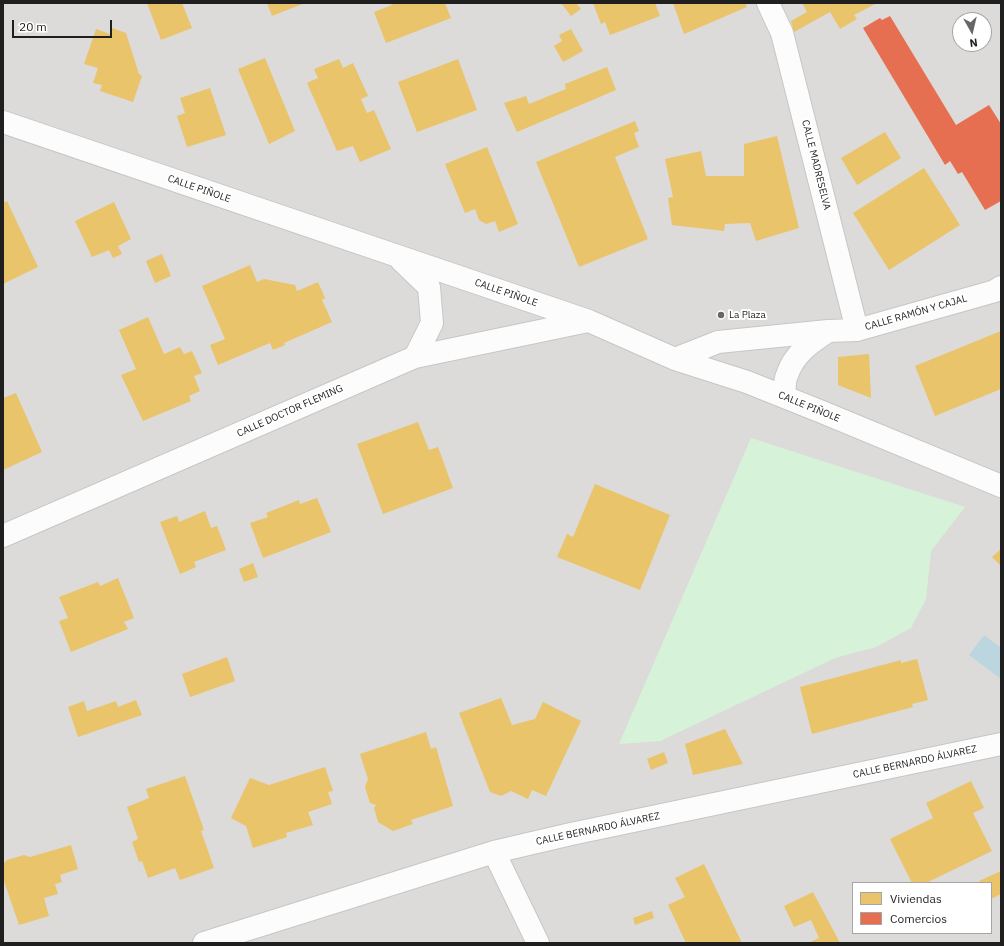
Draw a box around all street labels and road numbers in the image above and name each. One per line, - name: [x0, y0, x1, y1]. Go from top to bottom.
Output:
- street label: CALLE MADRESELVA: [799, 119, 833, 211]
- street label: CALLE PIÑOLE: [166, 173, 232, 205]
- street label: CALLE PIÑOLE: [473, 277, 539, 309]
- street label: CALLE RAMÓN Y CAJAL: [864, 293, 968, 333]
- street label: CALLE DOCTOR FLEMING: [235, 382, 345, 440]
- street label: CALLE PIÑOLE: [776, 389, 842, 425]
- street label: CALLE BERNARDO ÁLVAREZ: [852, 743, 978, 781]
- street label: CALLE BERNARDO ÁLVAREZ: [535, 810, 661, 848]

